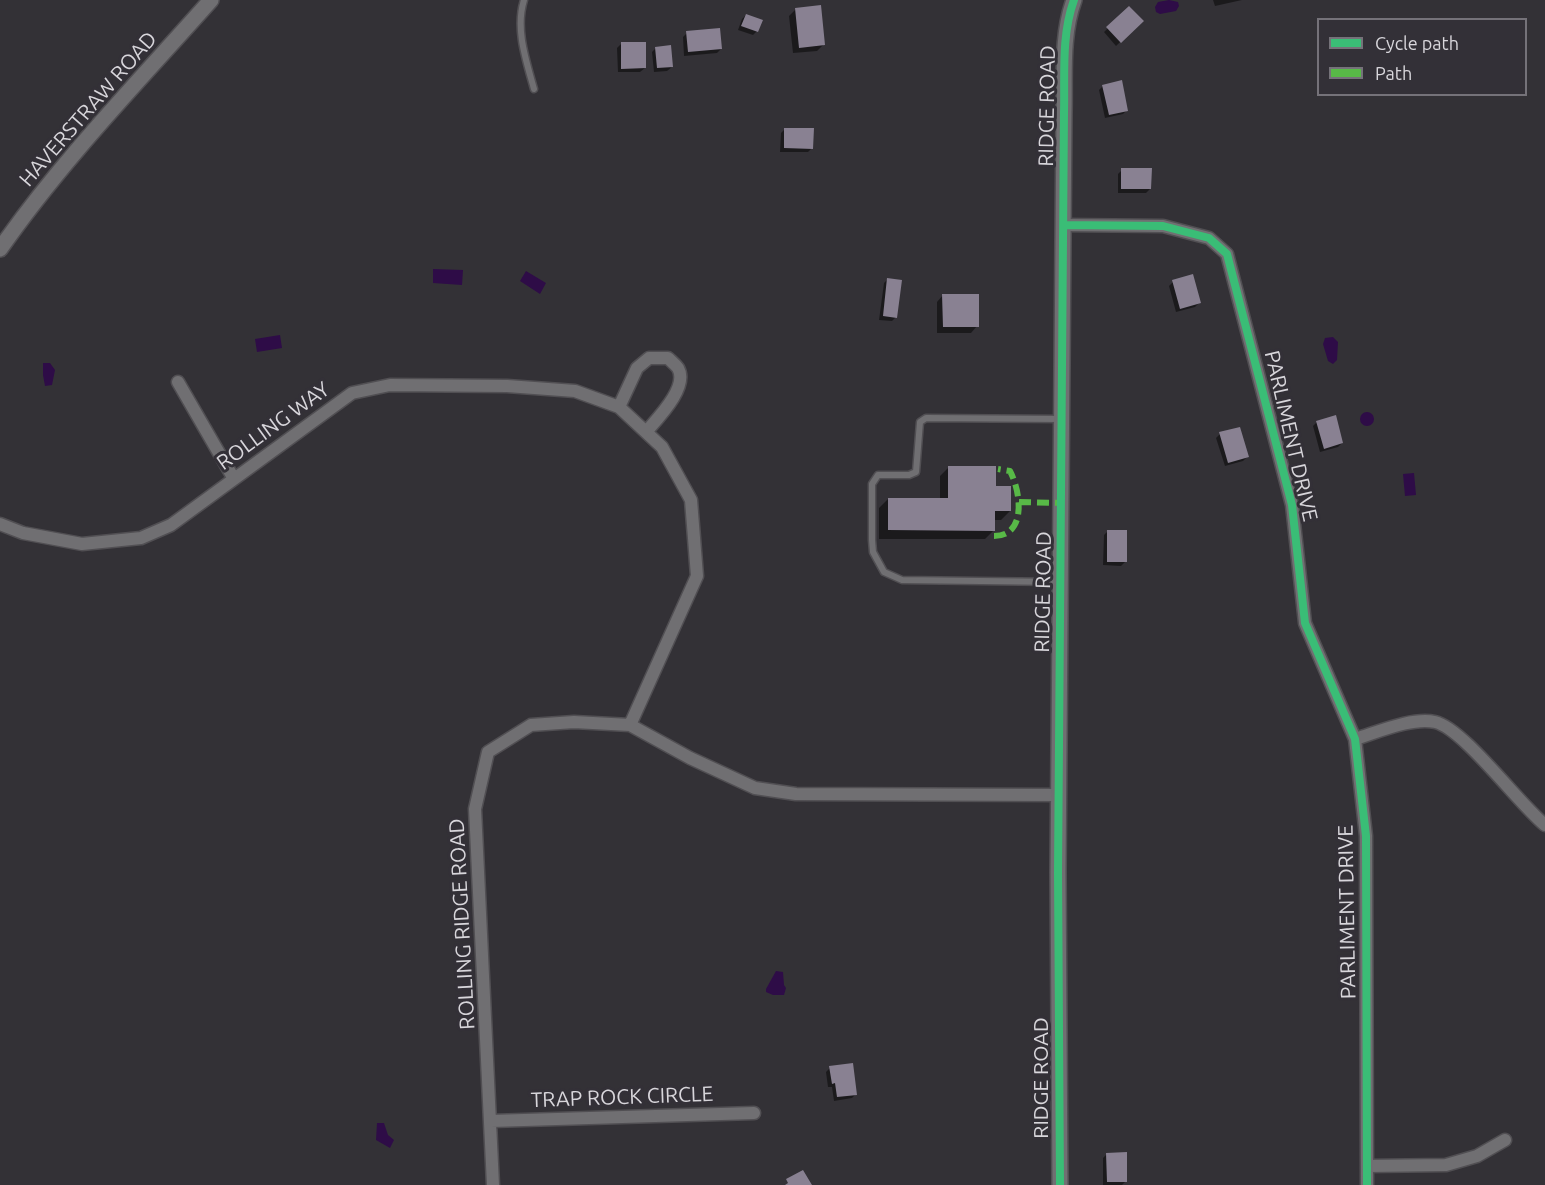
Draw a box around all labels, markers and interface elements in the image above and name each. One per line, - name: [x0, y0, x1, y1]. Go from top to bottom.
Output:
- legend: [1317, 18, 1527, 96]
- street label: HAVERSTRAW ROAD: [14, 26, 162, 192]
- text: Cycle path: [1375, 33, 1459, 53]
- street label: RIDGE ROAD: [1033, 45, 1061, 167]
- text: Path: [1375, 63, 1412, 83]
- street label: PARLIMENT DRIVE: [1259, 348, 1323, 524]
- street label: ROLLING WAY: [212, 377, 334, 475]
- street label: RIDGE ROAD: [1029, 531, 1057, 653]
- street label: ROLLING RIDGE ROAD: [444, 818, 480, 1030]
- street label: PARLIMENT DRIVE: [1333, 825, 1361, 999]
- street label: RIDGE ROAD: [1028, 1017, 1054, 1139]
- street label: TRAP ROCK CIRCLE: [530, 1081, 714, 1113]

